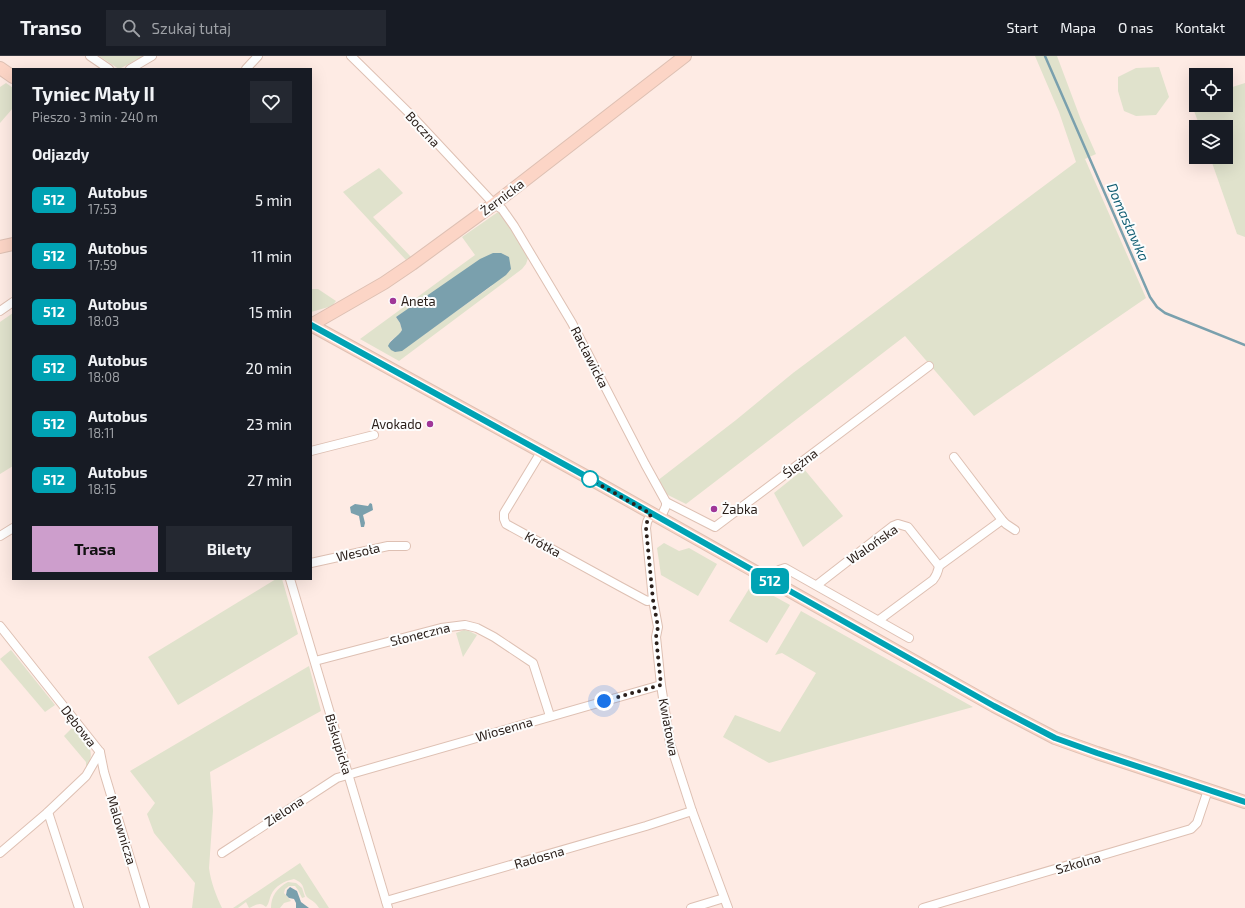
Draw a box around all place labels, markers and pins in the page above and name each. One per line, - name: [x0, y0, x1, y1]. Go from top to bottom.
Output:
- place label: Aneta: [401, 293, 436, 309]
- marker: Aneta: [388, 296, 398, 306]
- place label: Avokado: [371, 416, 422, 432]
- marker: Avokado: [425, 419, 435, 429]
- unlabelled marker: [581, 470, 599, 488]
- place label: Żabka: [722, 501, 758, 517]
- marker: Żabka: [709, 504, 719, 514]

